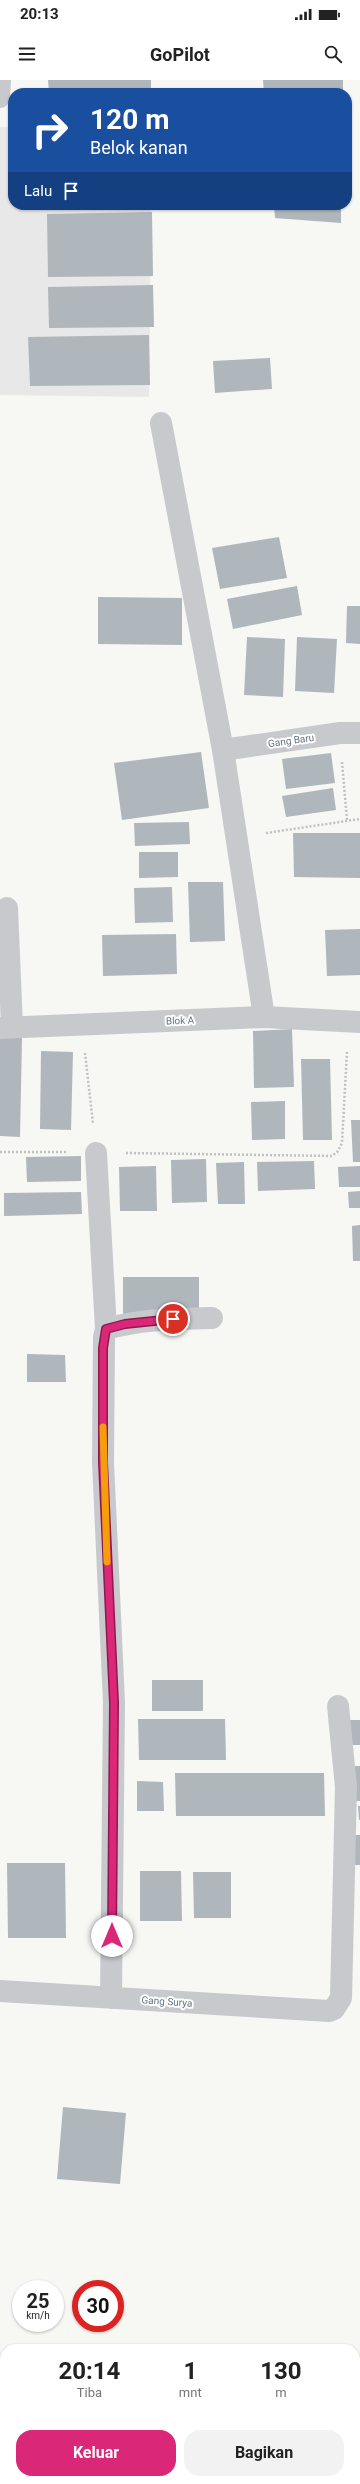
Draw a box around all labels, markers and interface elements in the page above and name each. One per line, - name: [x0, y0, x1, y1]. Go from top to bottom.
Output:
- text: 20:13: [20, 5, 59, 23]
- icon: menu: [16, 43, 38, 65]
- icon: search: [322, 43, 344, 65]
- text: GoPilot: [150, 44, 210, 65]
- text: 120 m: [90, 103, 169, 136]
- icon: right: [24, 104, 76, 156]
- text: Belok kanan: [90, 137, 188, 158]
- icon: arrive: [60, 180, 82, 202]
- text: Lalu: [24, 182, 52, 200]
- street label: Gang Baru: [267, 732, 315, 749]
- street label: Blok A: [166, 1014, 195, 1026]
- pin: [156, 1302, 190, 1336]
- icon: arrive: [162, 1308, 184, 1330]
- position arrow: [91, 1915, 133, 1957]
- street label: Gang Surya: [141, 1994, 193, 2009]
- speed limit sign: 30: [72, 2280, 124, 2332]
- text: 25: [27, 2289, 49, 2313]
- text: km/h: [26, 2310, 50, 2321]
- text: 20:14: [59, 2357, 120, 2385]
- text: 1: [183, 2357, 197, 2385]
- text: 130: [260, 2357, 302, 2385]
- text: Tiba: [77, 2385, 102, 2400]
- text: mnt: [179, 2385, 202, 2400]
- text: m: [275, 2385, 287, 2400]
- button: Keluar: [16, 2430, 176, 2476]
- button: Bagikan: [184, 2430, 344, 2476]

